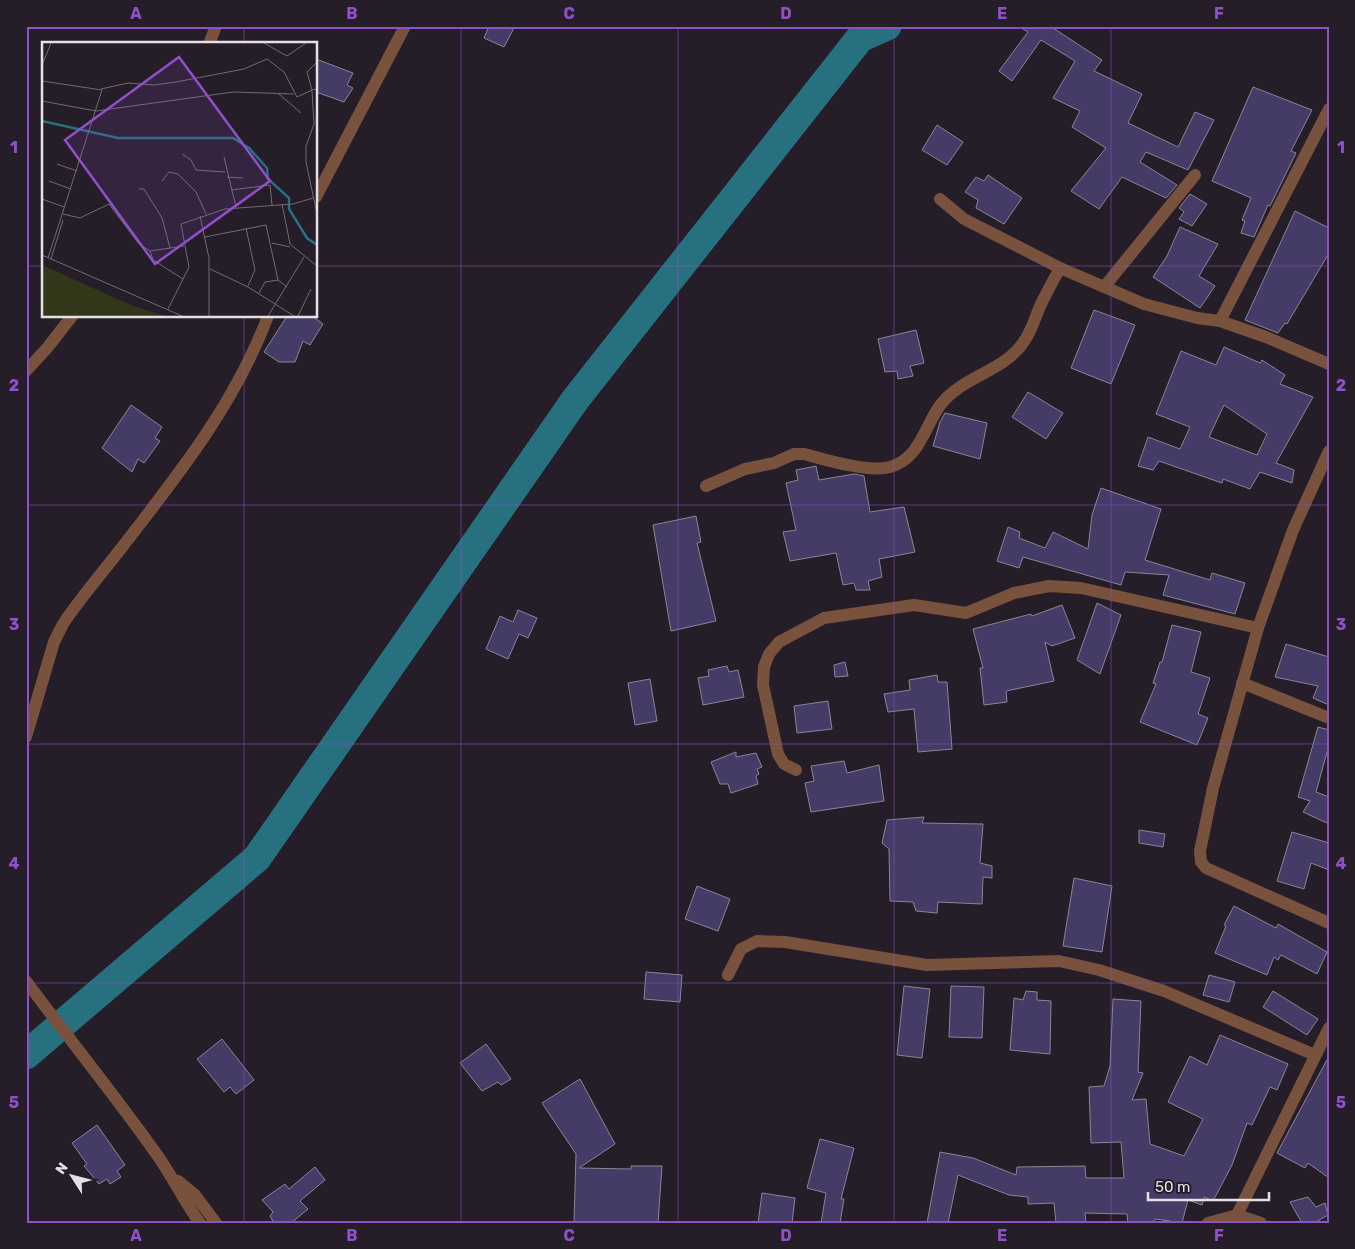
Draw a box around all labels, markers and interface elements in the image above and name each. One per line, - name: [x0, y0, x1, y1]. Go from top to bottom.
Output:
- text: A: [130, 4, 142, 23]
- text: B: [346, 4, 358, 23]
- text: C: [563, 4, 575, 23]
- text: D: [780, 4, 792, 23]
- text: E: [997, 4, 1007, 23]
- text: F: [1214, 4, 1224, 23]
- inset map: [42, 42, 318, 318]
- text: 1: [10, 138, 18, 157]
- text: 1: [1337, 138, 1345, 157]
- text: 2: [9, 376, 19, 395]
- text: 2: [1336, 376, 1346, 395]
- text: 3: [9, 615, 19, 634]
- text: 3: [1336, 615, 1346, 634]
- text: 4: [9, 854, 20, 873]
- text: 4: [1336, 854, 1347, 873]
- text: 5: [9, 1093, 19, 1112]
- text: 5: [1336, 1093, 1346, 1112]
- north arrow: [48, 1152, 98, 1202]
- text: N: [52, 1160, 72, 1178]
- scale bar: [1148, 1169, 1269, 1201]
- text: 50 m: [1155, 1178, 1190, 1196]
- text: A: [130, 1226, 142, 1245]
- text: B: [346, 1226, 358, 1245]
- text: C: [563, 1226, 575, 1245]
- text: D: [780, 1226, 792, 1245]
- text: E: [997, 1226, 1007, 1245]
- text: F: [1214, 1226, 1224, 1245]

